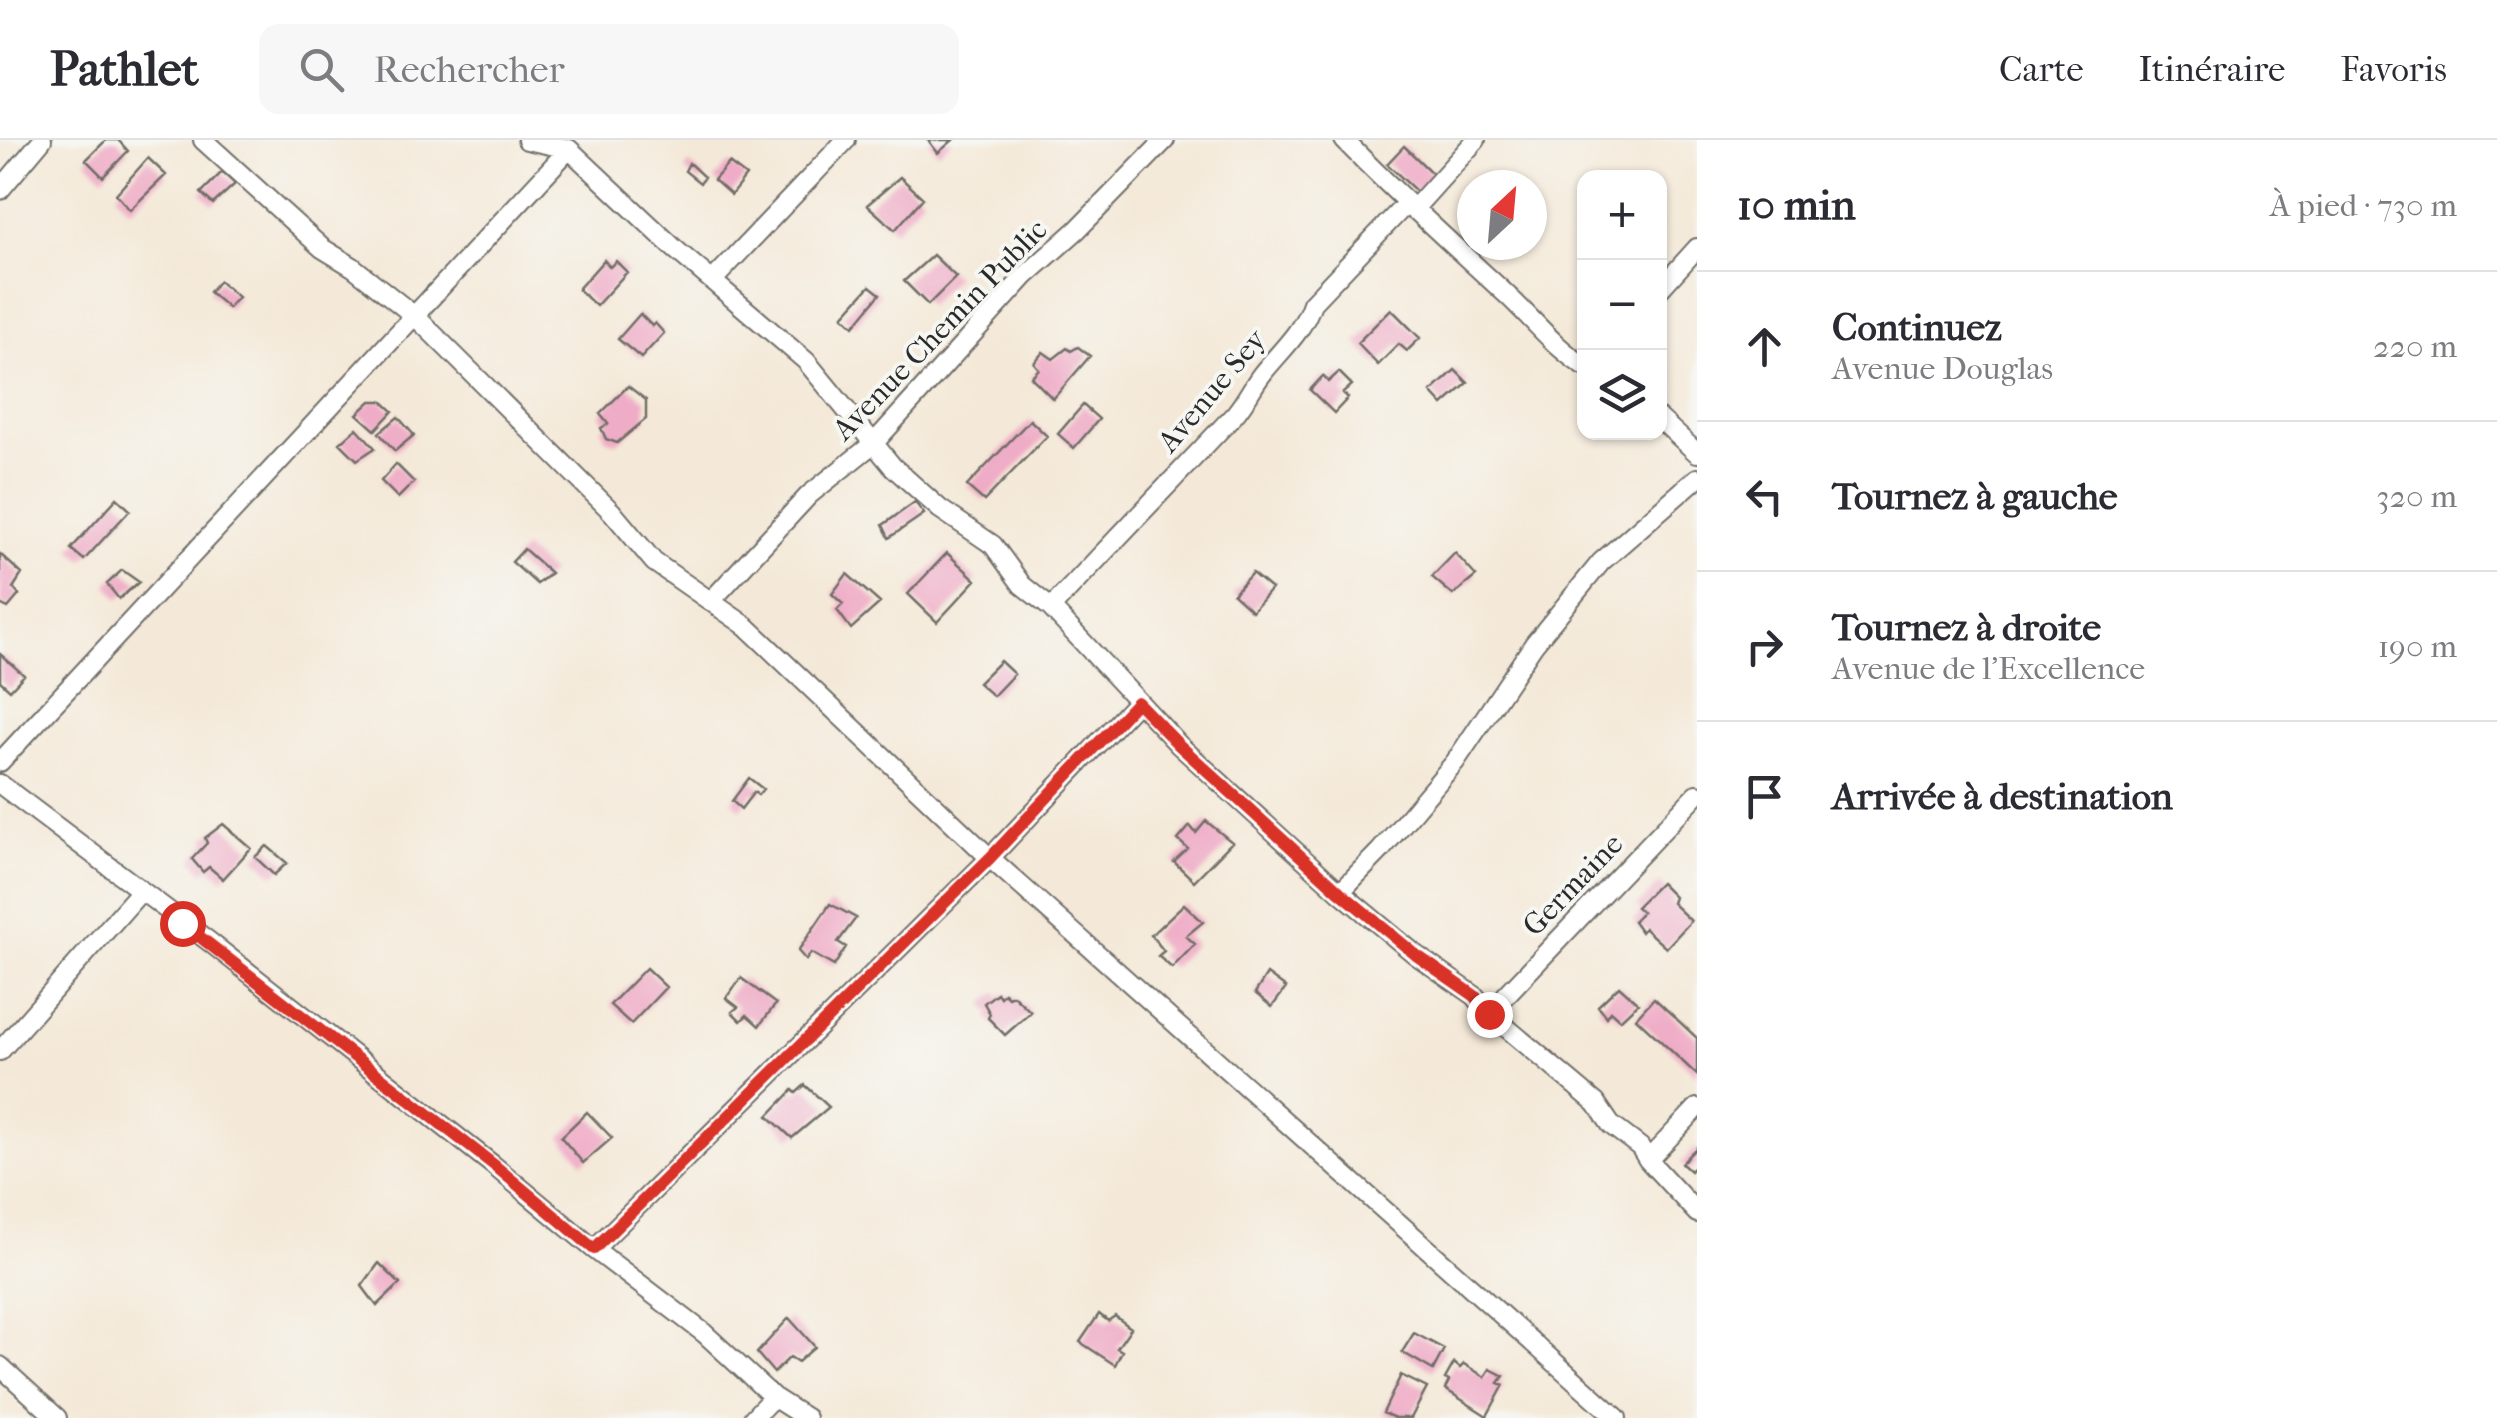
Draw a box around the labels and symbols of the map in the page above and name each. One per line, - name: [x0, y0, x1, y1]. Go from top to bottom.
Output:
- north arrow: [1457, 170, 1547, 260]
- street label: Avenue Chemin Public: [825, 212, 1054, 448]
- street label: Avenue Sey: [1150, 322, 1274, 460]
- street label: Germaine: [1516, 826, 1630, 943]
- route start: [160, 901, 206, 947]
- route end: [1467, 992, 1513, 1038]

